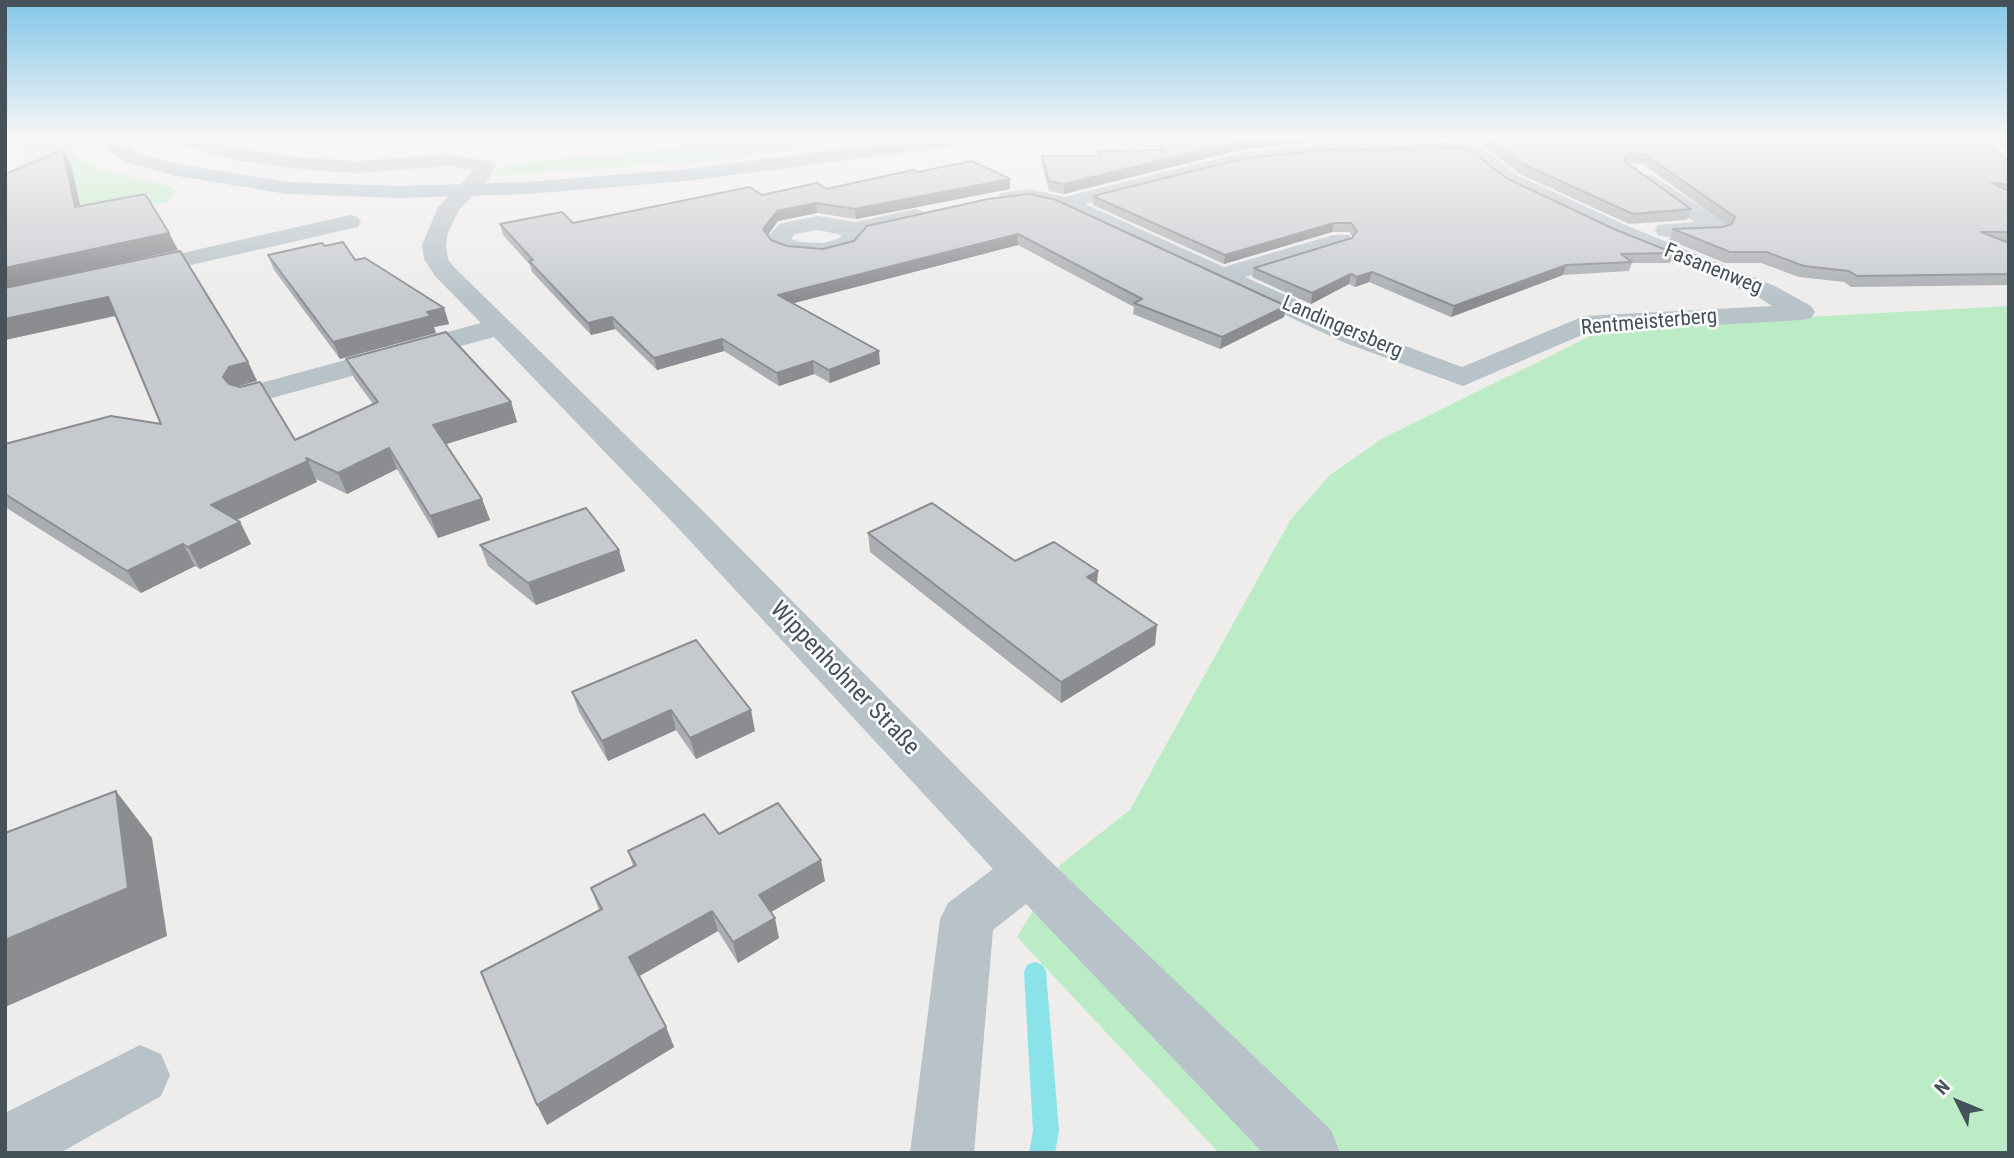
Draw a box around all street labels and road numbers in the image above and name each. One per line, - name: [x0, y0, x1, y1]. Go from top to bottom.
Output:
- street label: Fasanenweg: [1660, 239, 1766, 301]
- street label: Landingersberg: [1278, 291, 1406, 365]
- street label: Rentmeisterberg: [1580, 304, 1718, 342]
- street label: Wippenhohner Straße: [763, 596, 925, 762]

